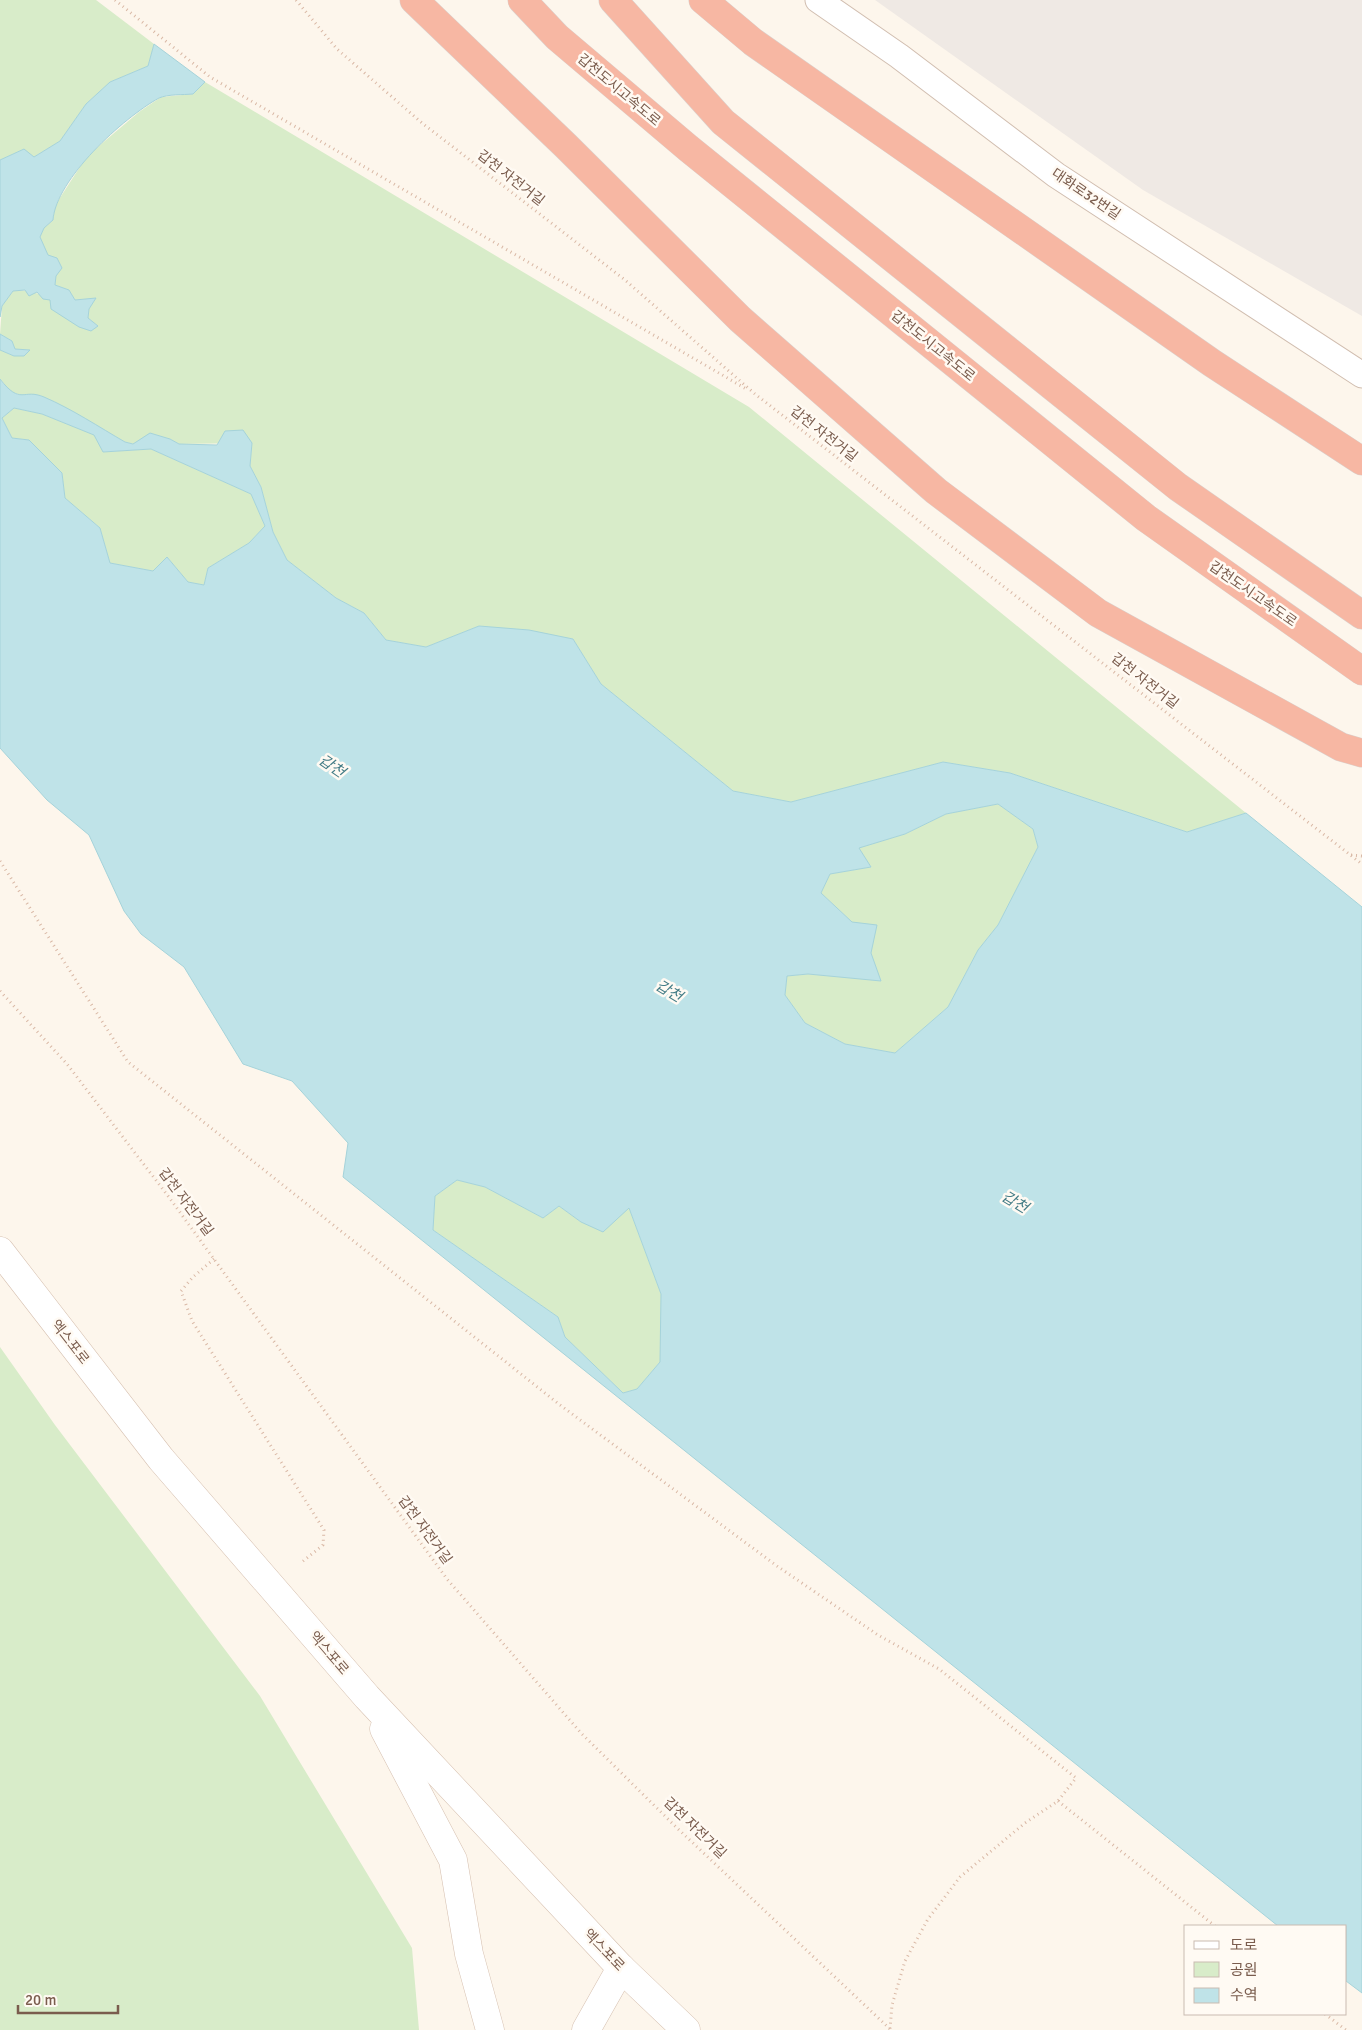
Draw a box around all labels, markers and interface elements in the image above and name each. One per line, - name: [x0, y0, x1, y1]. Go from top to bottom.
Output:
- street label: 갑천도시고속도로: [574, 50, 664, 130]
- street label: 갑천 자전거길: [474, 147, 548, 209]
- street label: 대화로32번길: [1048, 165, 1124, 223]
- street label: 갑천도시고속도로: [888, 307, 978, 385]
- street label: 갑천 자전거길: [787, 403, 861, 465]
- street label: 갑천도시고속도로: [1206, 557, 1300, 631]
- street label: 갑천 자전거길: [1108, 650, 1182, 712]
- water label: 갑천: [316, 751, 350, 783]
- water label: 갑천: [653, 976, 687, 1007]
- street label: 갑천 자전거길: [155, 1165, 217, 1239]
- water label: 갑천: [999, 1187, 1033, 1218]
- street label: 엑스포로: [47, 1316, 93, 1368]
- street label: 갑천 자전거길: [395, 1492, 455, 1568]
- street label: 엑스포로: [306, 1628, 352, 1678]
- street label: 갑천 자전거길: [660, 1794, 730, 1862]
- legend: [1184, 1925, 1347, 2015]
- street label: 엑스포로: [580, 1926, 628, 1975]
- text: 도로: [1230, 1936, 1258, 1954]
- text: 공원: [1230, 1961, 1258, 1979]
- scale bar: [18, 1982, 118, 2014]
- text: 수역: [1230, 1986, 1258, 2004]
- text: 20 m: [25, 1991, 56, 2009]

